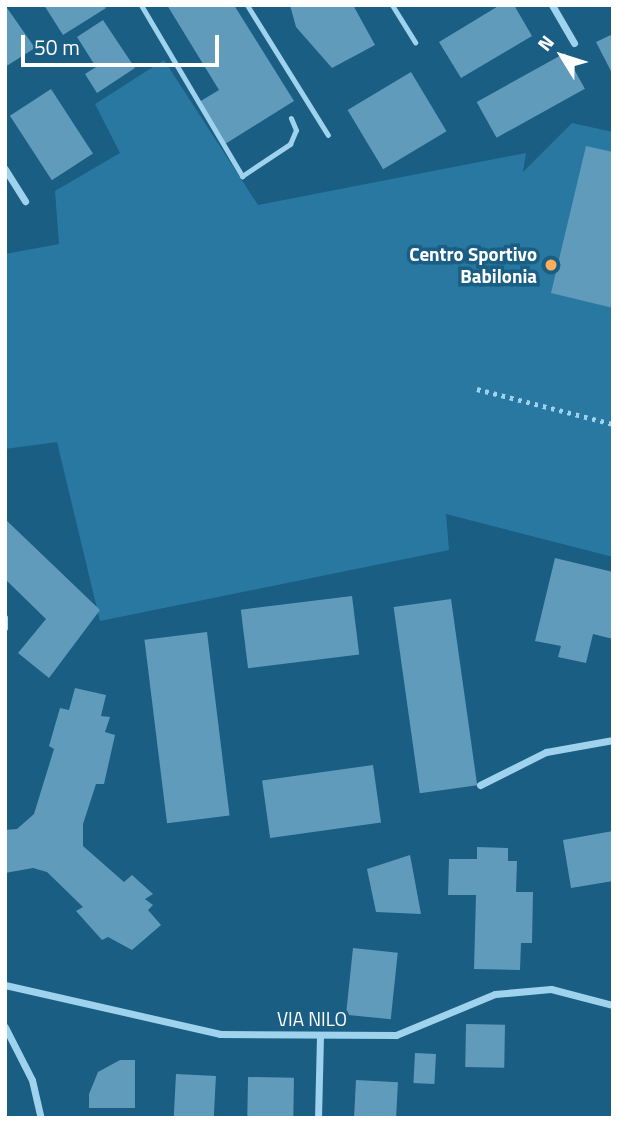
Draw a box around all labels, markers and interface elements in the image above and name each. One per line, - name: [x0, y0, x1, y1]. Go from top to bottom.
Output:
- scale bar: [24, 21, 222, 65]
- north arrow: [527, 21, 597, 91]
- text: N: [530, 29, 561, 57]
- text: 50 m: [34, 31, 80, 63]
- place label: Centro Sportivo Babilonia: [409, 243, 537, 287]
- marker: Centro Sportivo Babilonia: [543, 257, 559, 273]
- street label: VIA NILO: [277, 1008, 347, 1030]

